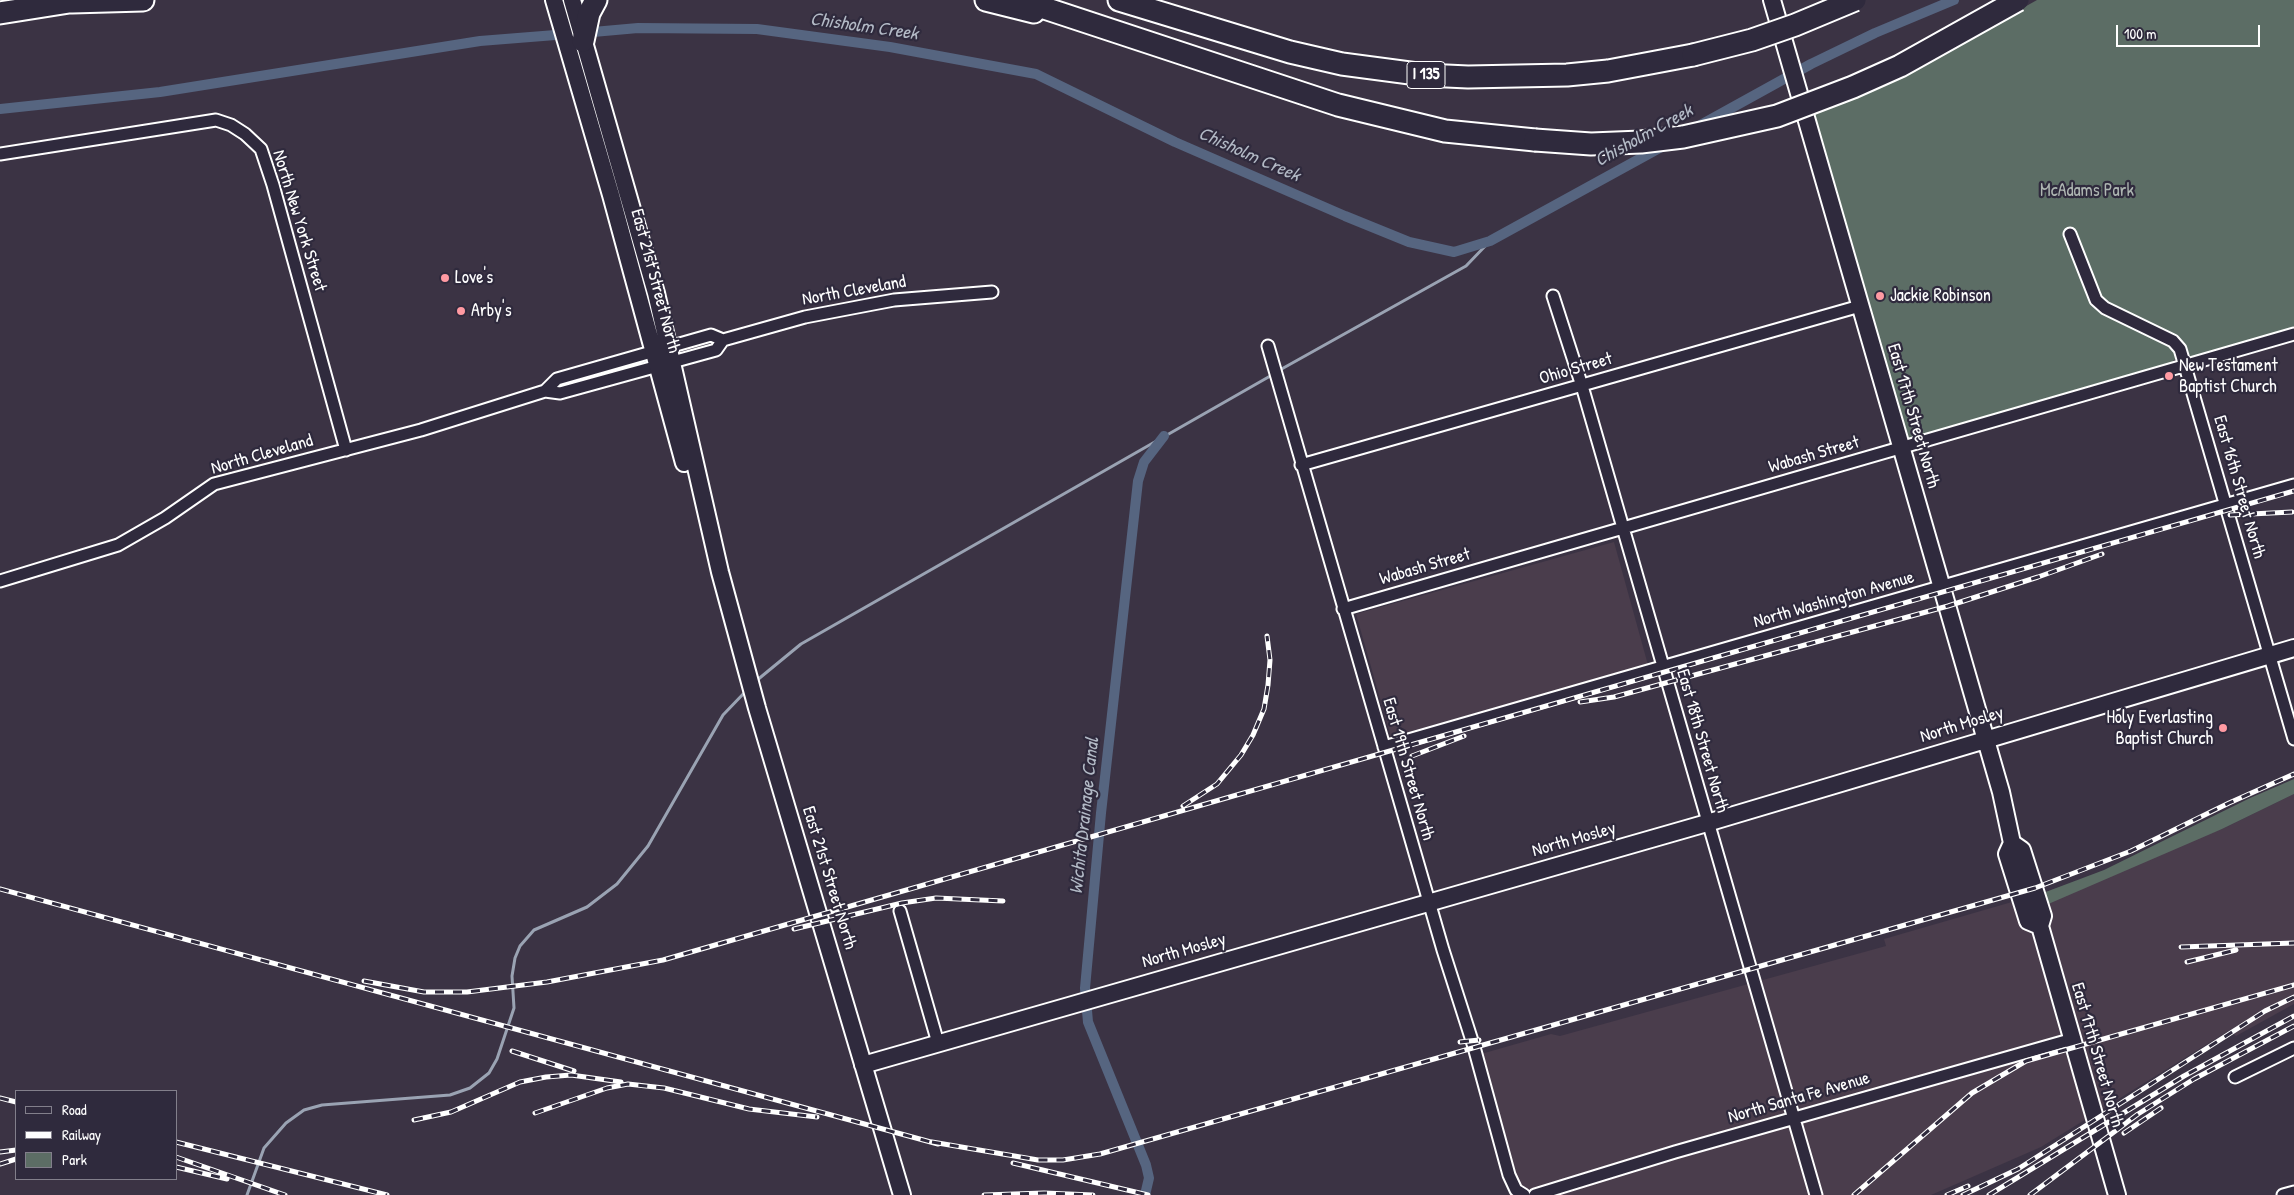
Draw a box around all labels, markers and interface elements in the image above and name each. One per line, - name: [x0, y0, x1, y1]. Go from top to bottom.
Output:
- water label: Chisholm Creek: [809, 8, 919, 46]
- scale bar: [2119, 15, 2263, 47]
- text: 100 m: [2124, 23, 2157, 44]
- road number: I 135: [1407, 62, 1445, 88]
- water label: Chisholm Creek: [1591, 100, 1697, 172]
- water label: Chisholm Creek: [1195, 122, 1303, 188]
- street label: North New York Street: [267, 148, 331, 294]
- park label: McAdams Park: [2040, 180, 2134, 202]
- street label: East 21st Street North: [625, 207, 685, 355]
- place label: Love's: [455, 267, 493, 289]
- street label: North Cleveland: [801, 271, 907, 311]
- marker: Love's: [439, 272, 451, 284]
- place label: Jackie Robinson: [1890, 285, 1991, 307]
- marker: Jackie Robinson: [1874, 290, 1886, 302]
- place label: Arby's: [471, 300, 512, 322]
- marker: Arby's: [455, 305, 467, 317]
- street label: East 17th Street North: [1882, 341, 1944, 491]
- street label: Ohio Street: [1537, 348, 1615, 390]
- place label: New Testament Baptist Church: [2179, 355, 2278, 398]
- marker: New Testament Baptist Church: [2163, 370, 2175, 382]
- street label: East 16th Street North: [2208, 413, 2270, 561]
- street label: North Cleveland: [209, 430, 315, 480]
- street label: Wabash Street: [1766, 432, 1862, 478]
- street label: Wabash Street: [1377, 544, 1473, 590]
- street label: North Washington Avenue: [1751, 567, 1917, 633]
- street label: East 18th Street North: [1671, 667, 1733, 815]
- street label: East 19th Street North: [1377, 695, 1439, 843]
- street label: North Mosley: [1918, 702, 2006, 748]
- place label: Holy Everlasting Baptist Church: [2106, 707, 2213, 750]
- marker: Holy Everlasting Baptist Church: [2217, 722, 2229, 734]
- water label: Wichita Drainage Canal: [1065, 737, 1105, 895]
- street label: East 21st Street North: [797, 804, 861, 952]
- street label: North Mosley: [1530, 818, 1618, 862]
- street label: North Mosley: [1140, 929, 1228, 973]
- street label: East 17th Street North: [2066, 980, 2128, 1130]
- street label: North Santa Fe Avenue: [1726, 1067, 1872, 1129]
- legend: [15, 1090, 178, 1180]
- text: Road: [62, 1099, 87, 1120]
- text: Railway: [62, 1124, 101, 1145]
- text: Park: [62, 1149, 87, 1170]

